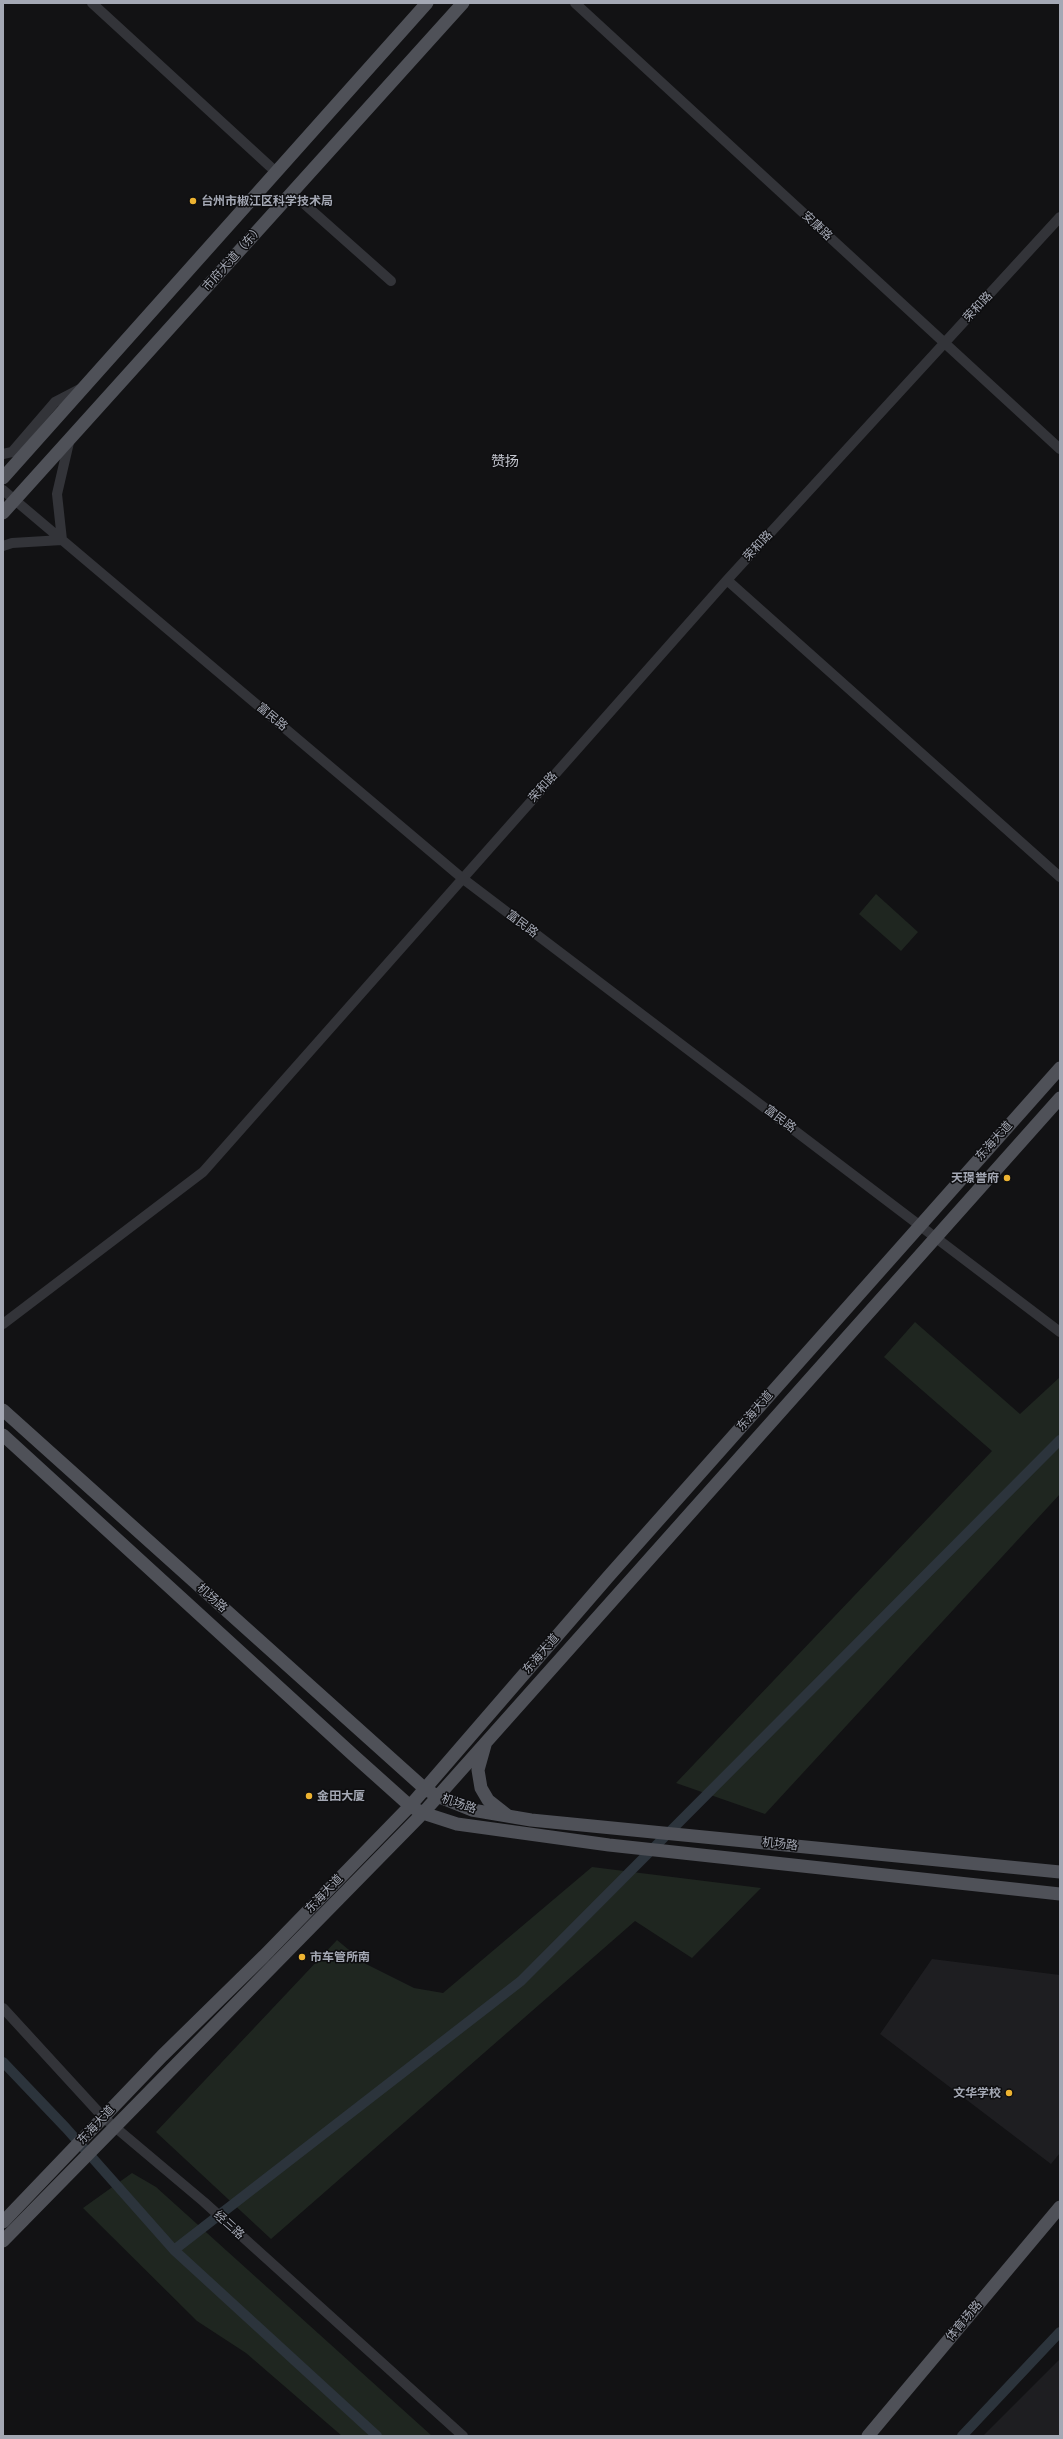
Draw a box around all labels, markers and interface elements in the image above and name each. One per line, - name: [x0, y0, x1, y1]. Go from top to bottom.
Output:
- place label: 台州市椒江区科学技术局: [201, 194, 333, 208]
- marker: 台州市椒江区科学技术局: [188, 196, 198, 206]
- street label: 安康路: [799, 208, 835, 244]
- street label: 市府大道（东）: [200, 222, 266, 294]
- street label: 荣和路: [960, 289, 996, 325]
- district label: 赞扬: [491, 454, 519, 470]
- street label: 荣和路: [740, 528, 776, 564]
- street label: 富民路: [254, 700, 290, 734]
- street label: 荣和路: [526, 769, 560, 805]
- street label: 富民路: [503, 907, 541, 941]
- street label: 富民路: [761, 1102, 799, 1136]
- street label: 东海大道: [973, 1118, 1015, 1164]
- place label: 天璟誉府: [951, 1171, 999, 1185]
- marker: 天璟誉府: [1002, 1173, 1012, 1183]
- street label: 东海大道: [734, 1388, 776, 1434]
- street label: 机场路: [194, 1581, 230, 1615]
- street label: 东海大道: [520, 1631, 562, 1677]
- place label: 金田大厦: [317, 1789, 365, 1803]
- marker: 金田大厦: [304, 1791, 314, 1801]
- street label: 机场路: [440, 1791, 478, 1817]
- street label: 机场路: [761, 1835, 799, 1853]
- street label: 东海大道: [302, 1872, 346, 1916]
- place label: 市车管所南: [310, 1950, 370, 1964]
- marker: 市车管所南: [297, 1952, 307, 1962]
- place label: 文华学校: [953, 2086, 1001, 2100]
- marker: 文华学校: [1004, 2088, 1014, 2098]
- street label: 东海大道: [74, 2103, 118, 2147]
- street label: 经三路: [211, 2208, 247, 2242]
- street label: 体育场路: [943, 2298, 985, 2344]

